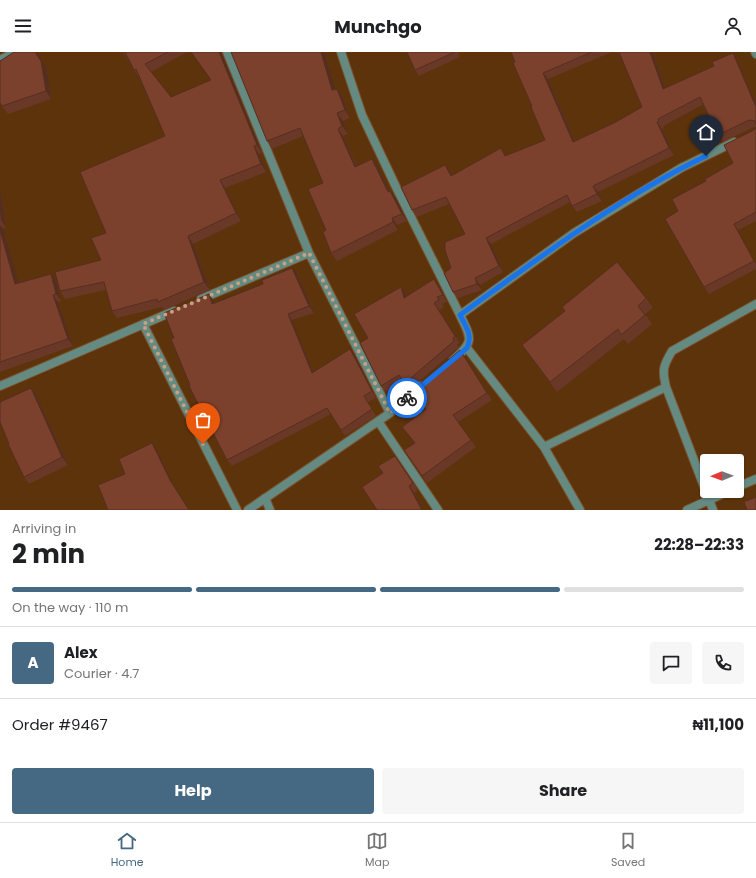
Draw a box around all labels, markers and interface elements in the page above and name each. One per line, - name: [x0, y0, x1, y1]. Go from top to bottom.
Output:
- text: Munchgo: [334, 14, 422, 39]
- icon: menu: [12, 15, 34, 37]
- icon: person: [722, 15, 744, 37]
- pin: [689, 115, 723, 156]
- icon: home: [695, 121, 717, 143]
- courier: [387, 378, 427, 418]
- icon: bike: [396, 387, 418, 409]
- pin: [186, 403, 220, 444]
- icon: bag: [192, 409, 214, 431]
- north arrow: [700, 454, 744, 498]
- map controls: [700, 454, 744, 498]
- text: Arriving in: [12, 519, 76, 538]
- text: 22:28–22:33: [654, 534, 744, 555]
- text: 2 min: [12, 536, 85, 572]
- text: On the way · 110 m: [12, 598, 128, 617]
- text: Alex: [64, 642, 98, 663]
- button: chat: [650, 642, 692, 684]
- button: phone: [702, 642, 744, 684]
- text: A: [27, 652, 39, 673]
- text: Courier · 4.7: [64, 664, 139, 683]
- text: Order #9467: [12, 714, 108, 735]
- text: ₦11,100: [692, 714, 744, 735]
- button: Help: [12, 768, 374, 814]
- button: Share: [382, 768, 744, 814]
- tab: Home: [111, 830, 144, 871]
- tab: Map: [365, 830, 389, 871]
- tab: Saved: [611, 830, 645, 871]

